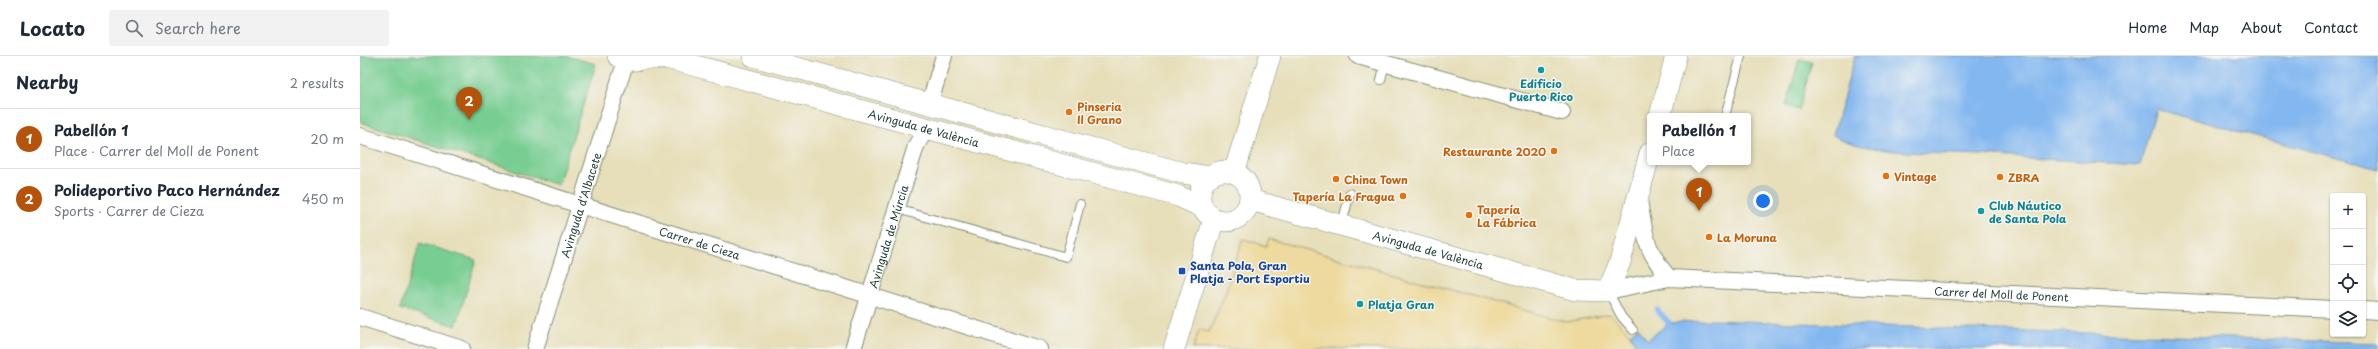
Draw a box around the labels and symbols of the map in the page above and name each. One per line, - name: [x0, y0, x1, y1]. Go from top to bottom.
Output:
- marker: Edificio Puerto Rico: [1536, 65, 1546, 75]
- place label: Edificio Puerto Rico: [1509, 75, 1573, 105]
- pin: 2: [456, 87, 482, 120]
- place label: Pinseria Il Grano: [1077, 98, 1122, 128]
- street label: Avinguda de València: [866, 104, 982, 151]
- marker: Pinseria Il Grano: [1064, 107, 1074, 117]
- place label: Restaurante 2020: [1443, 143, 1546, 160]
- marker: Restaurante 2020: [1549, 146, 1559, 156]
- street label: Avinguda d'Albacete: [556, 150, 605, 260]
- place label: Vintage: [1894, 168, 1937, 185]
- place label: ZBRA: [2008, 169, 2040, 186]
- place label: China Town: [1344, 171, 1408, 188]
- marker: Vintage: [1881, 171, 1891, 181]
- marker: ZBRA: [1995, 172, 2005, 182]
- marker: China Town: [1331, 174, 1341, 184]
- pin: 1: [1686, 178, 1712, 211]
- street label: Avinguda de Múrcia: [864, 182, 912, 290]
- place label: Tapería La Fragua: [1292, 188, 1396, 205]
- marker: Tapería La Fragua: [1398, 191, 1408, 201]
- your location: [1753, 191, 1773, 211]
- place label: Club Náutico de Santa Pola: [1989, 197, 2067, 227]
- place label: Tapería La Fábrica: [1477, 201, 1537, 231]
- marker: Club Náutico de Santa Pola: [1976, 206, 1986, 216]
- marker: Tapería La Fábrica: [1464, 210, 1474, 220]
- street label: Carrer de Cieza: [657, 222, 742, 263]
- street label: Avinguda de València: [1371, 226, 1486, 273]
- place label: La Moruna: [1717, 229, 1778, 246]
- marker: La Moruna: [1704, 232, 1714, 242]
- place label: Santa Pola, Gran Platja - Port Esportiu: [1190, 257, 1310, 287]
- marker: Santa Pola, Gran Platja - Port Esportiu: [1177, 266, 1187, 276]
- street label: Carrer del Moll de Ponent: [1934, 282, 2069, 305]
- place label: Platja Gran: [1368, 296, 1434, 313]
- marker: Platja Gran: [1355, 299, 1365, 309]

